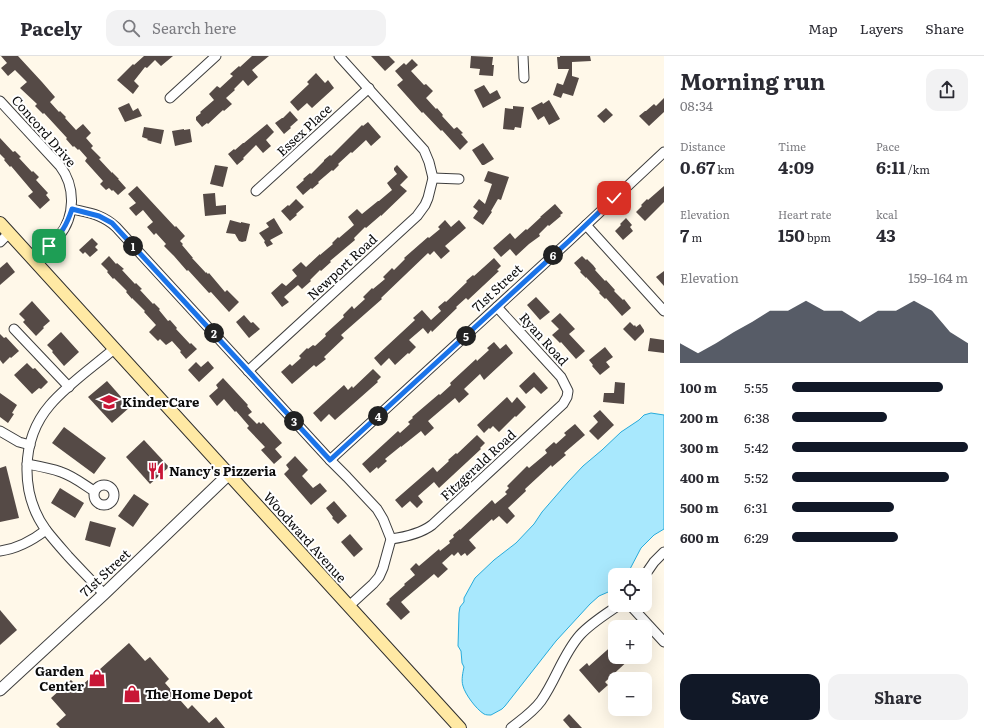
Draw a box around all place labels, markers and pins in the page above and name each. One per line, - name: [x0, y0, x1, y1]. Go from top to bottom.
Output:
- pin: [597, 181, 631, 215]
- pin: [32, 229, 66, 263]
- pin: 1: [123, 236, 143, 256]
- pin: 6: [543, 245, 563, 265]
- pin: 2: [204, 323, 224, 343]
- pin: 5: [456, 326, 476, 346]
- school or university icon: KinderCare: [99, 392, 119, 412]
- place label: KinderCare: [122, 392, 199, 411]
- pin: 4: [368, 406, 388, 426]
- pin: 3: [284, 411, 304, 431]
- restaurant icon: Nancy's Pizzeria: [146, 461, 166, 481]
- place label: Nancy's Pizzeria: [169, 461, 277, 480]
- place label: Garden Center: [35, 661, 84, 695]
- shop icon: Garden Center: [87, 668, 107, 688]
- shop icon: The Home Depot: [122, 684, 142, 704]
- place label: The Home Depot: [145, 684, 253, 703]

